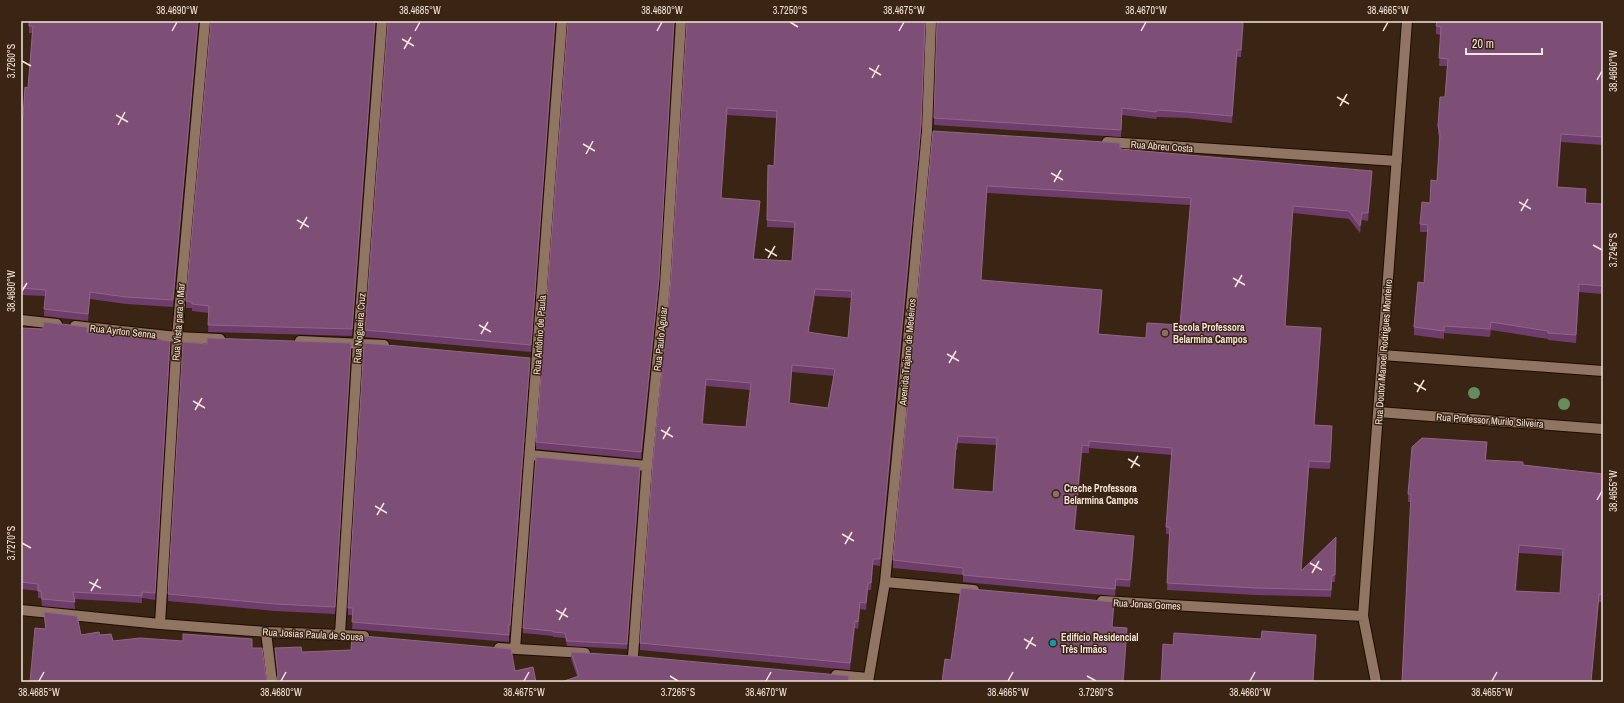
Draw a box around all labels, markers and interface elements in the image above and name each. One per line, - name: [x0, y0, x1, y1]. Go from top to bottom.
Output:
- text: 38.4690°W: [156, 4, 198, 17]
- text: 38.4685°W: [399, 4, 441, 17]
- text: 38.4680°W: [641, 4, 683, 17]
- text: 3.7250°S: [773, 4, 808, 17]
- text: 38.4675°W: [883, 4, 925, 17]
- text: 38.4670°W: [1125, 4, 1167, 17]
- text: 38.4665°W: [1367, 4, 1409, 17]
- scale bar: [1466, 30, 1542, 56]
- text: 20 m: [1472, 36, 1494, 52]
- text: 3.7260°S: [5, 43, 18, 78]
- text: 38.4660°W: [1607, 50, 1620, 92]
- street label: Rua Abreu Costa: [1130, 138, 1194, 155]
- text: 3.7245°S: [1607, 232, 1620, 267]
- text: 38.4690°W: [5, 270, 18, 312]
- street label: Rua Doutor Manoel Rodrigues Monteiro: [1372, 278, 1395, 425]
- street label: Rua Vista para o Mar: [169, 283, 188, 361]
- street label: Rua Nogueira Cruz: [351, 292, 368, 364]
- street label: Rua Antônio de Paula: [530, 294, 549, 375]
- street label: Avenida Trajano de Medeiros: [896, 298, 919, 407]
- street label: Rua Paulo Aguiar: [651, 306, 670, 372]
- place label: Escola Professora Belarmina Campos: [1173, 321, 1248, 346]
- street label: Rua Ayrton Senna: [89, 322, 157, 341]
- marker: Escola Professora Belarmina Campos: [1160, 328, 1170, 338]
- street label: Rua Professor Murilo Silveira: [1436, 410, 1544, 431]
- text: 38.4655°W: [1607, 470, 1620, 512]
- place label: Creche Professora Belarmina Campos: [1064, 482, 1139, 507]
- marker: Creche Professora Belarmina Campos: [1051, 489, 1061, 499]
- text: 3.7270°S: [5, 525, 18, 560]
- street label: Rua Jonas Gomes: [1113, 596, 1181, 613]
- street label: Rua Josias Paula de Sousa: [262, 625, 364, 644]
- place label: Edifício Residencial Três Irmãos: [1061, 631, 1138, 656]
- marker: Edifício Residencial Três Irmãos: [1048, 638, 1058, 648]
- text: 38.4685°W: [18, 686, 60, 699]
- text: 38.4680°W: [260, 686, 302, 699]
- text: 38.4675°W: [503, 686, 545, 699]
- text: 3.7265°S: [661, 686, 696, 699]
- text: 38.4670°W: [745, 686, 787, 699]
- text: 38.4665°W: [987, 686, 1029, 699]
- text: 3.7260°S: [1079, 686, 1114, 699]
- text: 38.4660°W: [1229, 686, 1271, 699]
- text: 38.4655°W: [1471, 686, 1513, 699]

